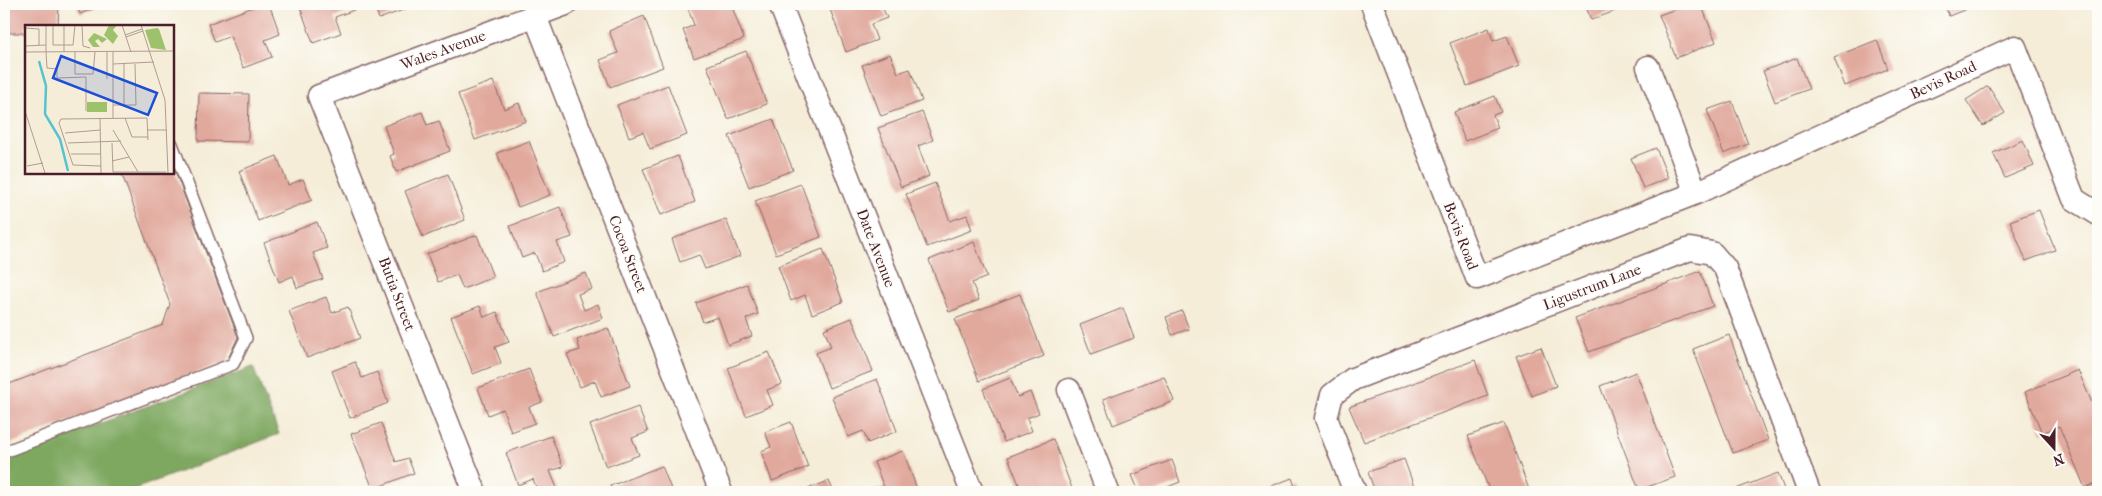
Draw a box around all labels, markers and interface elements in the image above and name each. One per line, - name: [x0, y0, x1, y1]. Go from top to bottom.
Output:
- inset map: [25, 25, 174, 174]
- street label: Wales Avenue: [397, 26, 489, 74]
- street label: Bevis Road: [1907, 56, 1980, 103]
- street label: Bevis Road: [1440, 200, 1482, 273]
- street label: Date Avenue: [853, 206, 899, 290]
- street label: Cocoa Street: [605, 213, 651, 296]
- street label: Butia Street: [375, 254, 420, 334]
- street label: Ligustrum Lane: [1540, 260, 1644, 314]
- north arrow: [2030, 424, 2080, 474]
- text: N: [2050, 450, 2066, 470]

